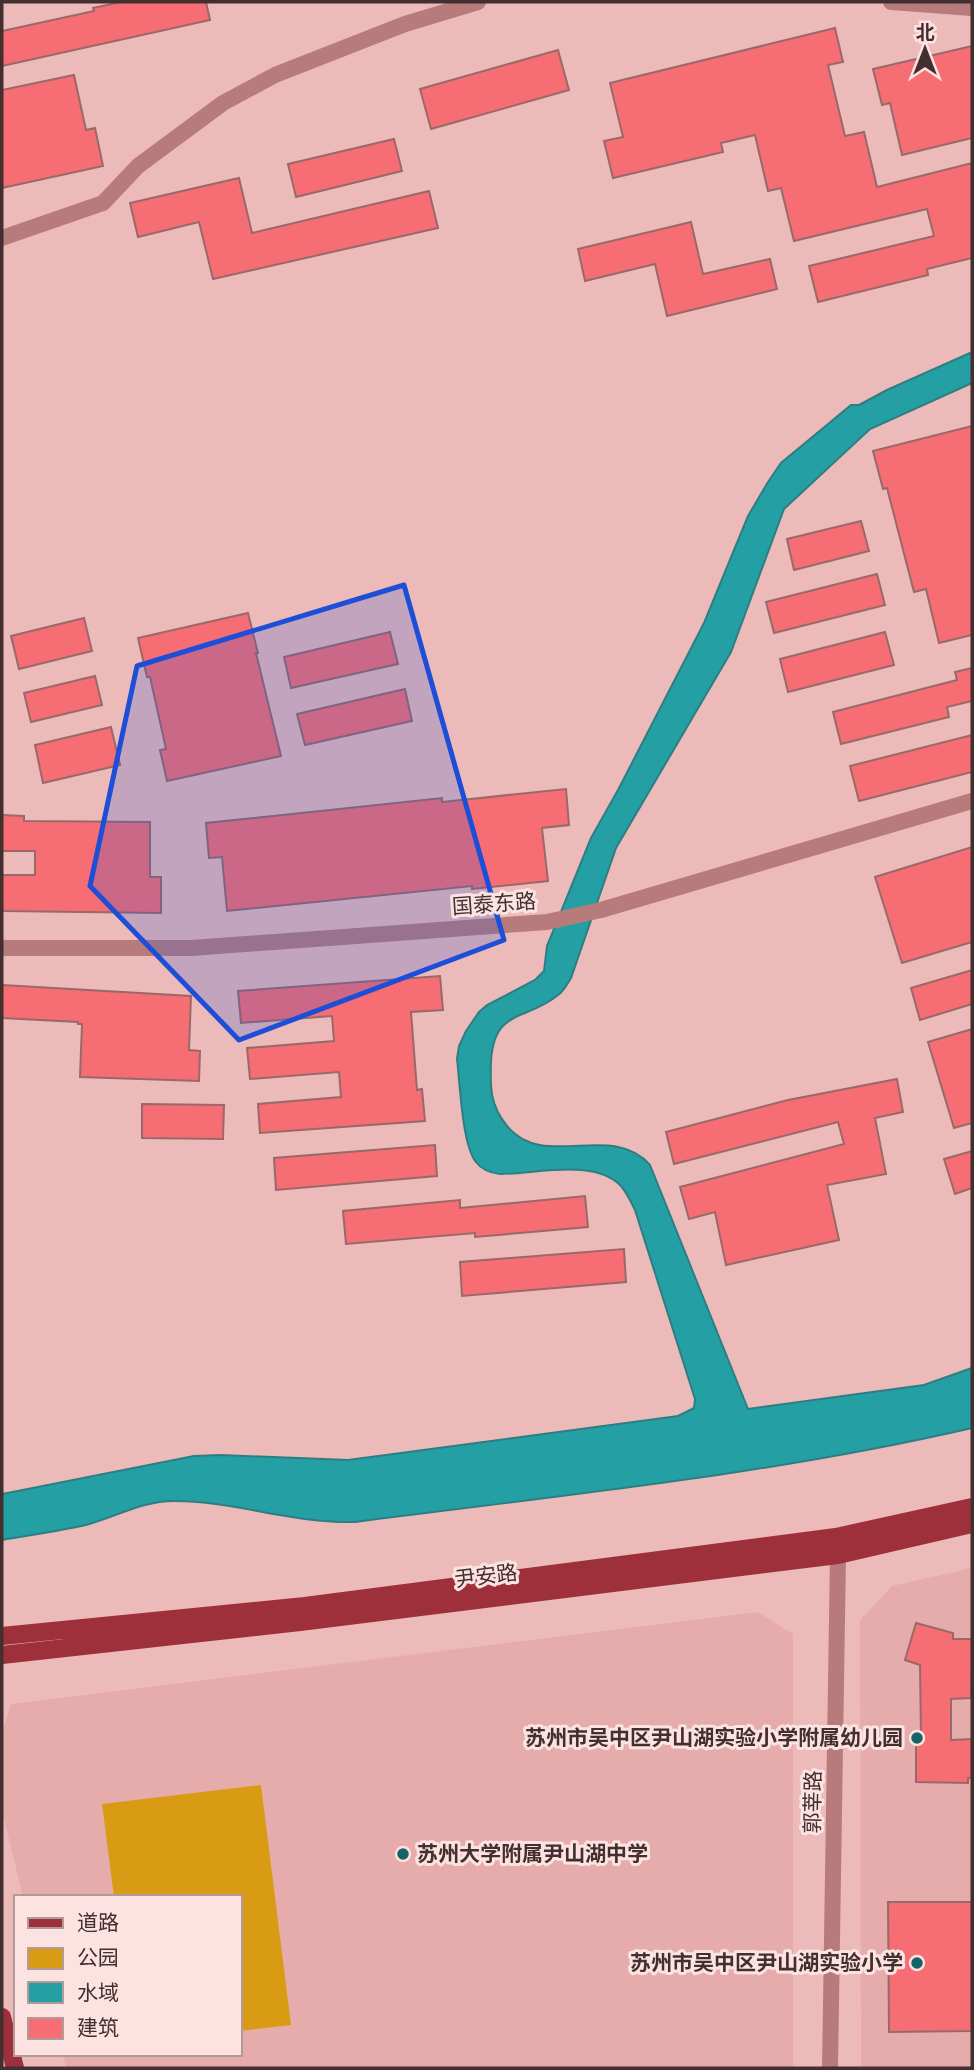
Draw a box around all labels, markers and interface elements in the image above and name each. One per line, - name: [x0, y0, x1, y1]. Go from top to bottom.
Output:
- north arrow: [890, 14, 960, 84]
- text: 北: [915, 20, 935, 44]
- street label: 国泰东路: [451, 886, 537, 920]
- street label: 尹安路: [453, 1557, 519, 1593]
- place label: 苏州市吴中区尹山湖实验小学附属幼儿园: [525, 1723, 903, 1751]
- marker: 苏州市吴中区尹山湖实验小学附属幼儿园: [909, 1730, 925, 1746]
- street label: 郭莘路: [797, 1770, 827, 1834]
- place label: 苏州大学附属尹山湖中学: [417, 1839, 648, 1867]
- marker: 苏州大学附属尹山湖中学: [395, 1846, 411, 1862]
- legend: [14, 1895, 242, 2056]
- text: 道路: [77, 1908, 119, 1936]
- text: 公园: [77, 1943, 119, 1971]
- place label: 苏州市吴中区尹山湖实验小学: [630, 1948, 903, 1976]
- marker: 苏州市吴中区尹山湖实验小学: [909, 1955, 925, 1971]
- text: 水域: [77, 1978, 119, 2006]
- text: 建筑: [77, 2013, 119, 2041]

